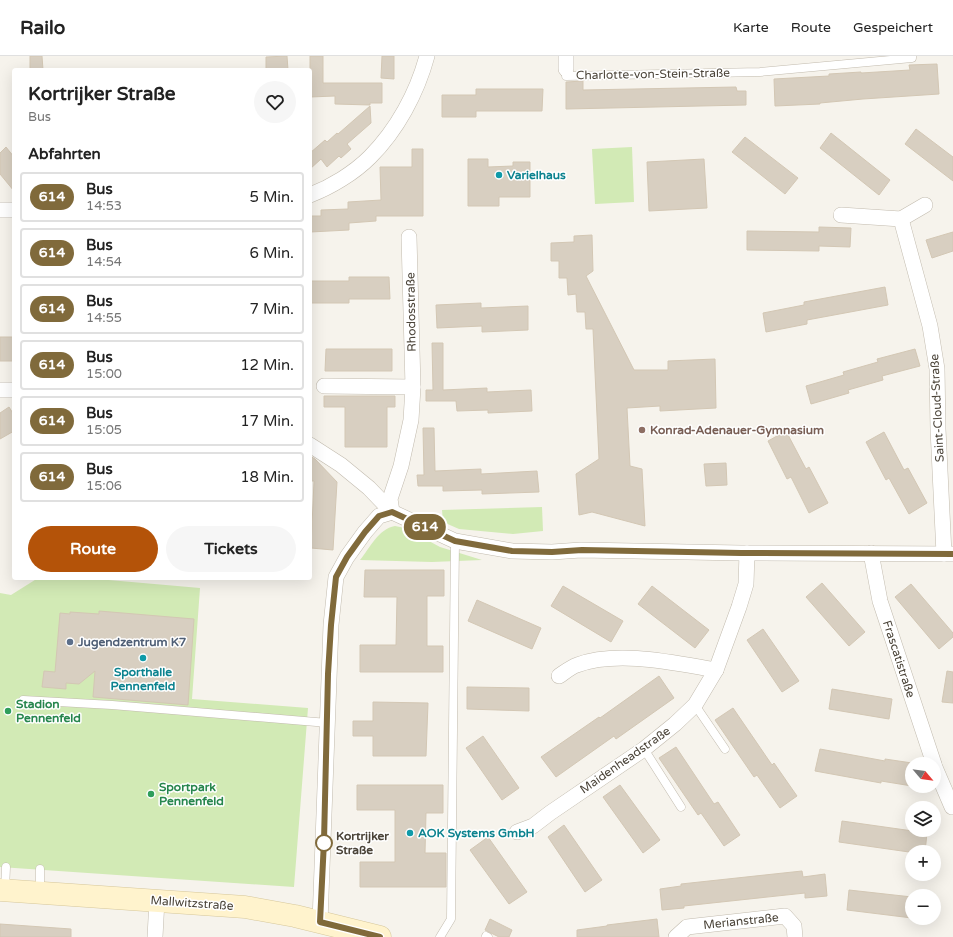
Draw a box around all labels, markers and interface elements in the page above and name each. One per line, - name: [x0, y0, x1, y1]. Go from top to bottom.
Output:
- text: Railo: [20, 17, 65, 39]
- text: Karte: [733, 19, 769, 36]
- text: Route: [791, 19, 831, 36]
- text: Gespeichert: [853, 19, 933, 36]
- street label: Charlotte-von-Stein-Straße: [576, 66, 730, 82]
- button: heart: [254, 81, 296, 123]
- text: Kortrijker Straße: [28, 83, 176, 105]
- text: Bus: [28, 109, 51, 125]
- text: Abfahrten: [28, 145, 101, 163]
- place label: Varielhaus: [507, 168, 566, 182]
- marker: Varielhaus: [494, 170, 504, 180]
- text: Bus: [86, 180, 113, 198]
- text: 614: [39, 188, 65, 205]
- text: 5 Min.: [250, 188, 294, 206]
- text: 14:53: [86, 198, 122, 214]
- text: Bus: [86, 236, 113, 254]
- text: 614: [39, 244, 65, 261]
- text: 6 Min.: [250, 244, 294, 262]
- text: 14:54: [86, 254, 122, 270]
- street label: Rhodosstraße: [403, 272, 419, 352]
- text: Bus: [86, 292, 113, 310]
- text: 614: [39, 300, 65, 317]
- text: 7 Min.: [250, 300, 294, 318]
- text: 14:55: [86, 310, 122, 326]
- text: Bus: [86, 348, 113, 366]
- street label: Saint-Cloud-Straße: [927, 353, 947, 462]
- text: 614: [39, 356, 65, 373]
- text: 12 Min.: [240, 356, 294, 374]
- text: 15:00: [86, 366, 122, 382]
- text: Bus: [86, 404, 113, 422]
- text: 614: [39, 412, 65, 429]
- text: 17 Min.: [240, 412, 294, 430]
- text: 15:05: [86, 422, 122, 438]
- place label: Konrad-Adenauer-Gymnasium: [650, 423, 824, 438]
- marker: Konrad-Adenauer-Gymnasium: [637, 425, 647, 435]
- text: Bus: [86, 460, 113, 478]
- text: 614: [39, 468, 65, 485]
- text: 18 Min.: [240, 468, 294, 486]
- text: 15:06: [86, 478, 122, 494]
- line badge: 614: [402, 514, 448, 540]
- text: 614: [412, 518, 438, 535]
- button: Route: [28, 526, 158, 572]
- button: Tickets: [166, 526, 296, 572]
- street label: Frascatistraße: [880, 619, 918, 700]
- place label: Jugendzentrum K7: [77, 635, 187, 650]
- marker: Jugendzentrum K7: [65, 637, 75, 647]
- marker: Sporthalle Pennenfeld: [138, 653, 148, 663]
- place label: Sporthalle Pennenfeld: [111, 665, 175, 693]
- place label: Stadion Pennenfeld: [16, 697, 81, 725]
- marker: Stadion Pennenfeld: [3, 706, 13, 716]
- street label: Maidenheadstraße: [577, 723, 673, 796]
- north arrow: [905, 757, 941, 793]
- map controls: [905, 757, 941, 925]
- place label: Sportpark Pennenfeld: [159, 780, 224, 808]
- marker: Sportpark Pennenfeld: [146, 789, 156, 799]
- button: layers: [905, 801, 941, 837]
- place label: AOK Systems GmbH: [418, 826, 535, 841]
- marker: AOK Systems GmbH: [405, 828, 415, 838]
- place label: Kortrijker Straße: [336, 829, 389, 857]
- marker: Kortrijker Straße: [315, 834, 333, 852]
- button: +: [905, 845, 941, 881]
- button: −: [905, 889, 941, 925]
- street label: Mallwitzstraße: [150, 893, 234, 913]
- street label: Merianstraße: [703, 910, 780, 932]

